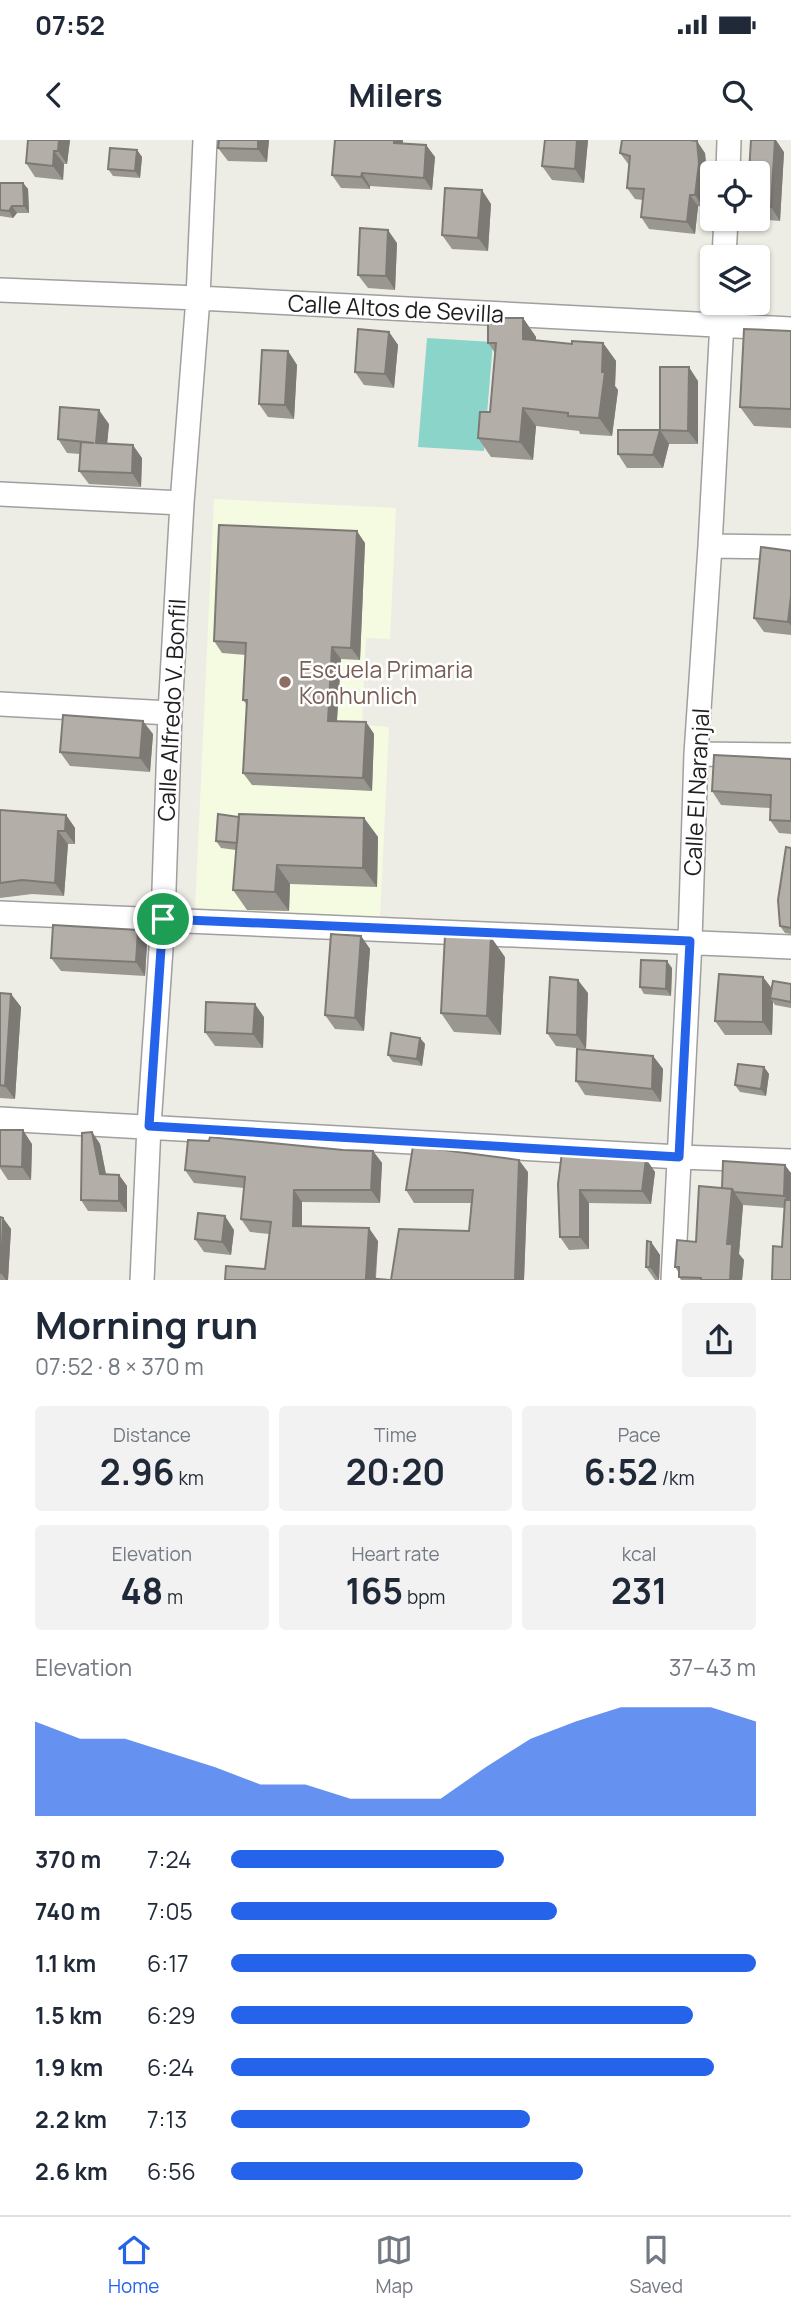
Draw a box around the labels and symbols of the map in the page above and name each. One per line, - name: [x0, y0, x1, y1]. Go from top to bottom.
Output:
- street label: Calle Altos de Sevilla: [287, 286, 505, 330]
- street label: Calle Alfredo V. Bonfil: [149, 598, 193, 822]
- place label: Escuela Primaria Konhunlich: [299, 653, 473, 711]
- marker: Escuela Primaria Konhunlich: [277, 674, 293, 690]
- street label: Calle El Naranjal: [676, 707, 716, 877]
- pin: [133, 889, 193, 949]

